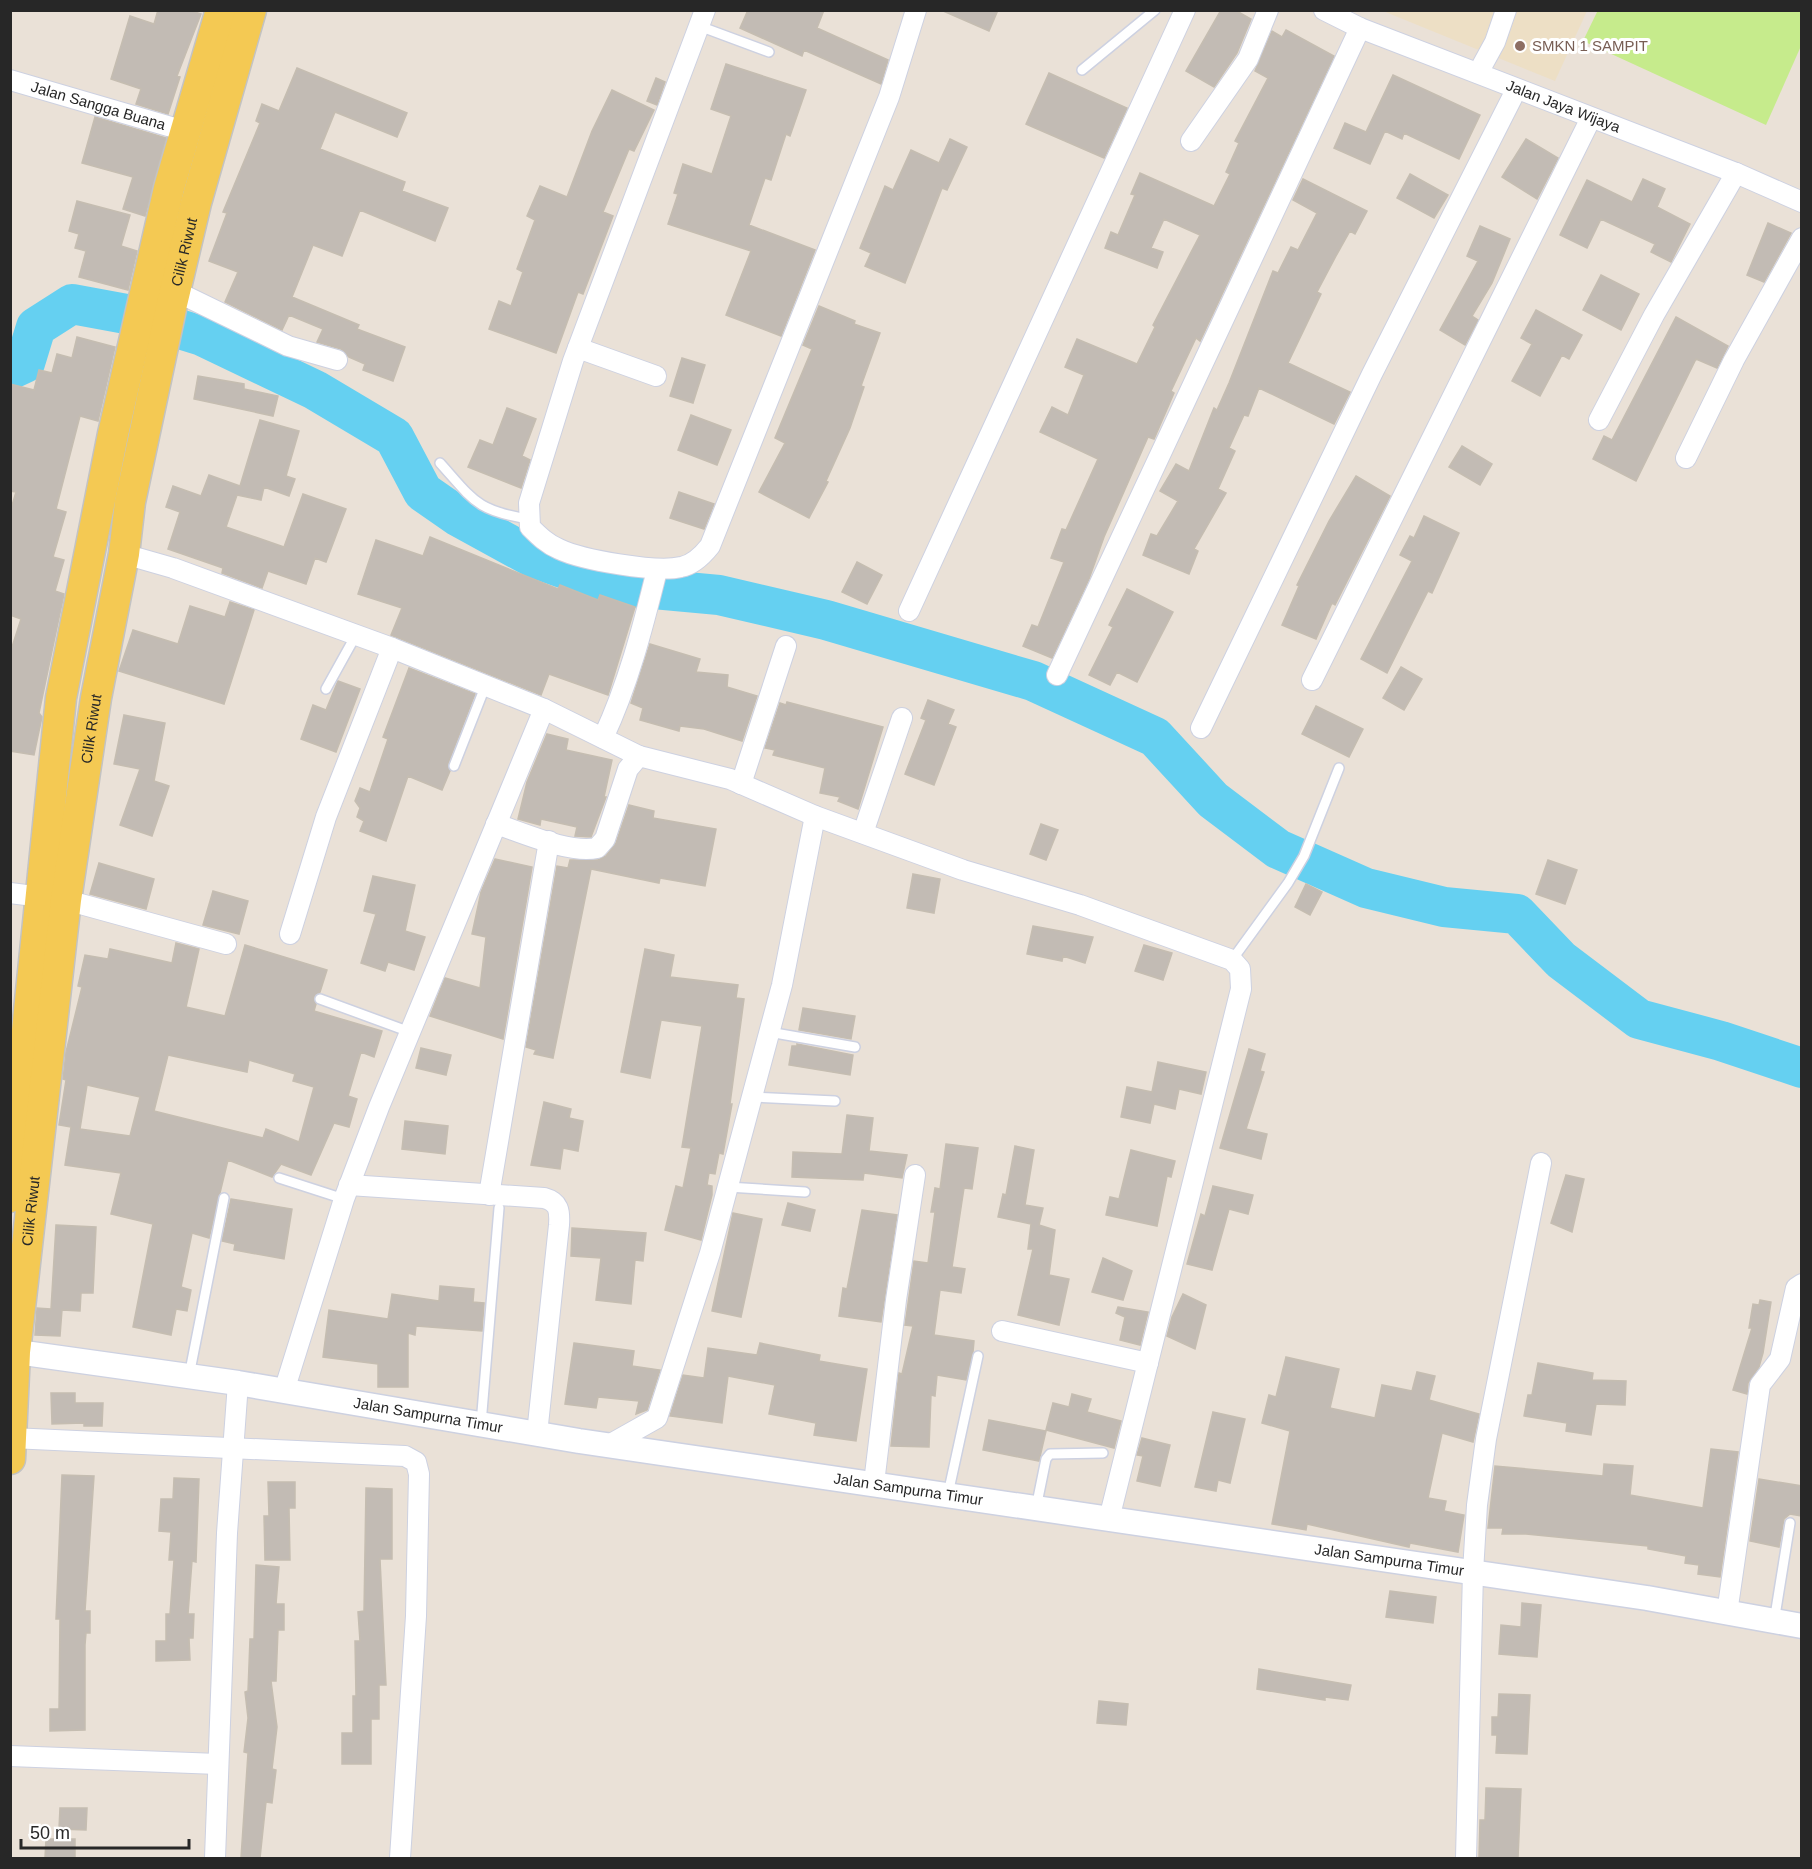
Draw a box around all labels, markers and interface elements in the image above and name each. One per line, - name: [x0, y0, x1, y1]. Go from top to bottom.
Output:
- place label: SMKN 1 SAMPIT: [1532, 37, 1648, 54]
- marker: SMKN 1 SAMPIT: [1513, 39, 1527, 53]
- street label: Jalan Jaya Wijaya: [1504, 76, 1623, 136]
- street label: Jalan Sangga Buana: [29, 78, 168, 133]
- street label: Cilik Riwut: [167, 215, 200, 288]
- street label: Cilik Riwut: [77, 692, 105, 765]
- street label: Cilik Riwut: [18, 1174, 43, 1247]
- street label: Jalan Sampurna Timur: [352, 1394, 504, 1436]
- street label: Jalan Sampurna Timur: [832, 1470, 984, 1508]
- street label: Jalan Sampurna Timur: [1313, 1540, 1465, 1579]
- scale bar: [21, 1812, 189, 1850]
- text: 50 m: [30, 1823, 70, 1843]

